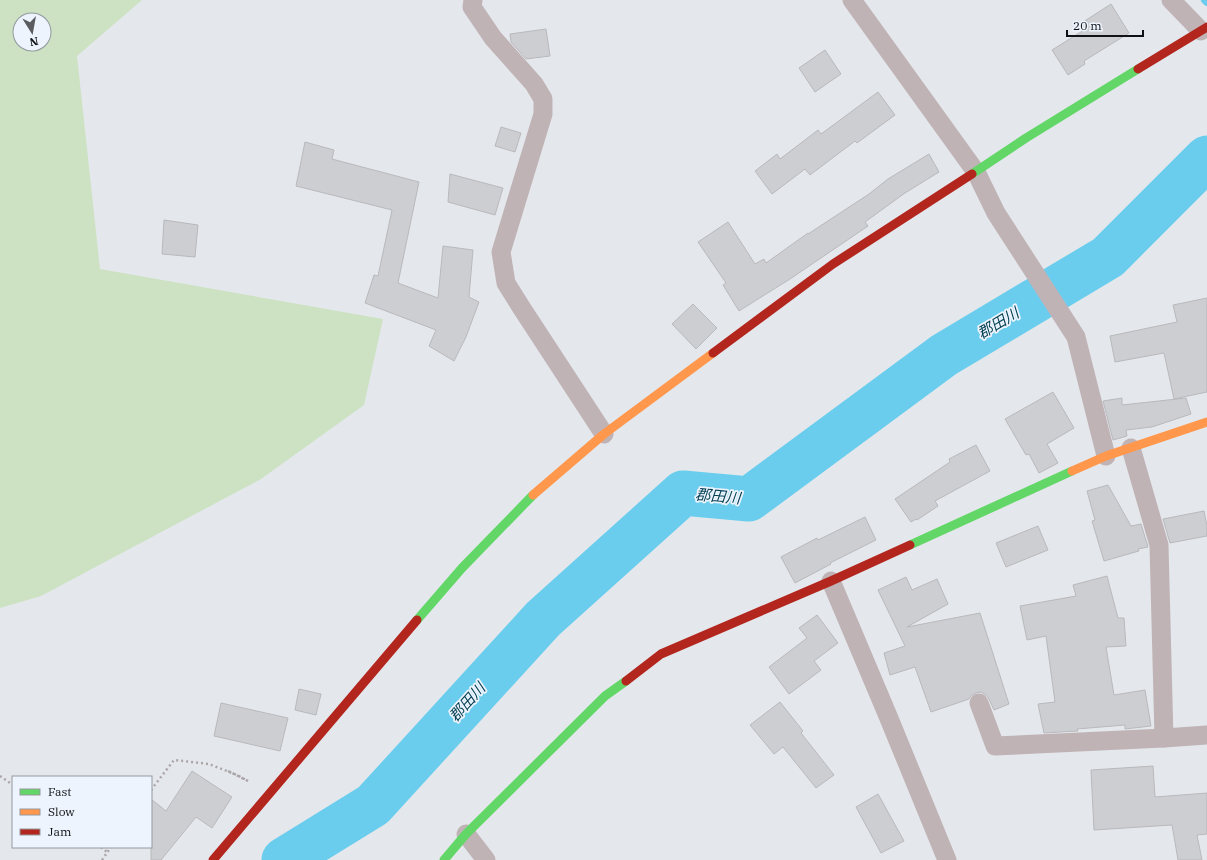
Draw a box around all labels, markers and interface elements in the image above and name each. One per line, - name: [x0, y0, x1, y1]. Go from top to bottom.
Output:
- north arrow: [12, 12, 52, 52]
- scale bar: [1067, 12, 1143, 38]
- text: 20 m: [1073, 18, 1102, 33]
- text: N: [28, 34, 40, 50]
- water label: 郡田川: [974, 302, 1024, 343]
- water label: 郡田川: [695, 485, 743, 508]
- water label: 郡田川: [445, 677, 490, 725]
- legend: [12, 776, 152, 848]
- text: Fast: [48, 784, 72, 799]
- text: Slow: [48, 804, 75, 819]
- text: Jam: [48, 824, 72, 839]

